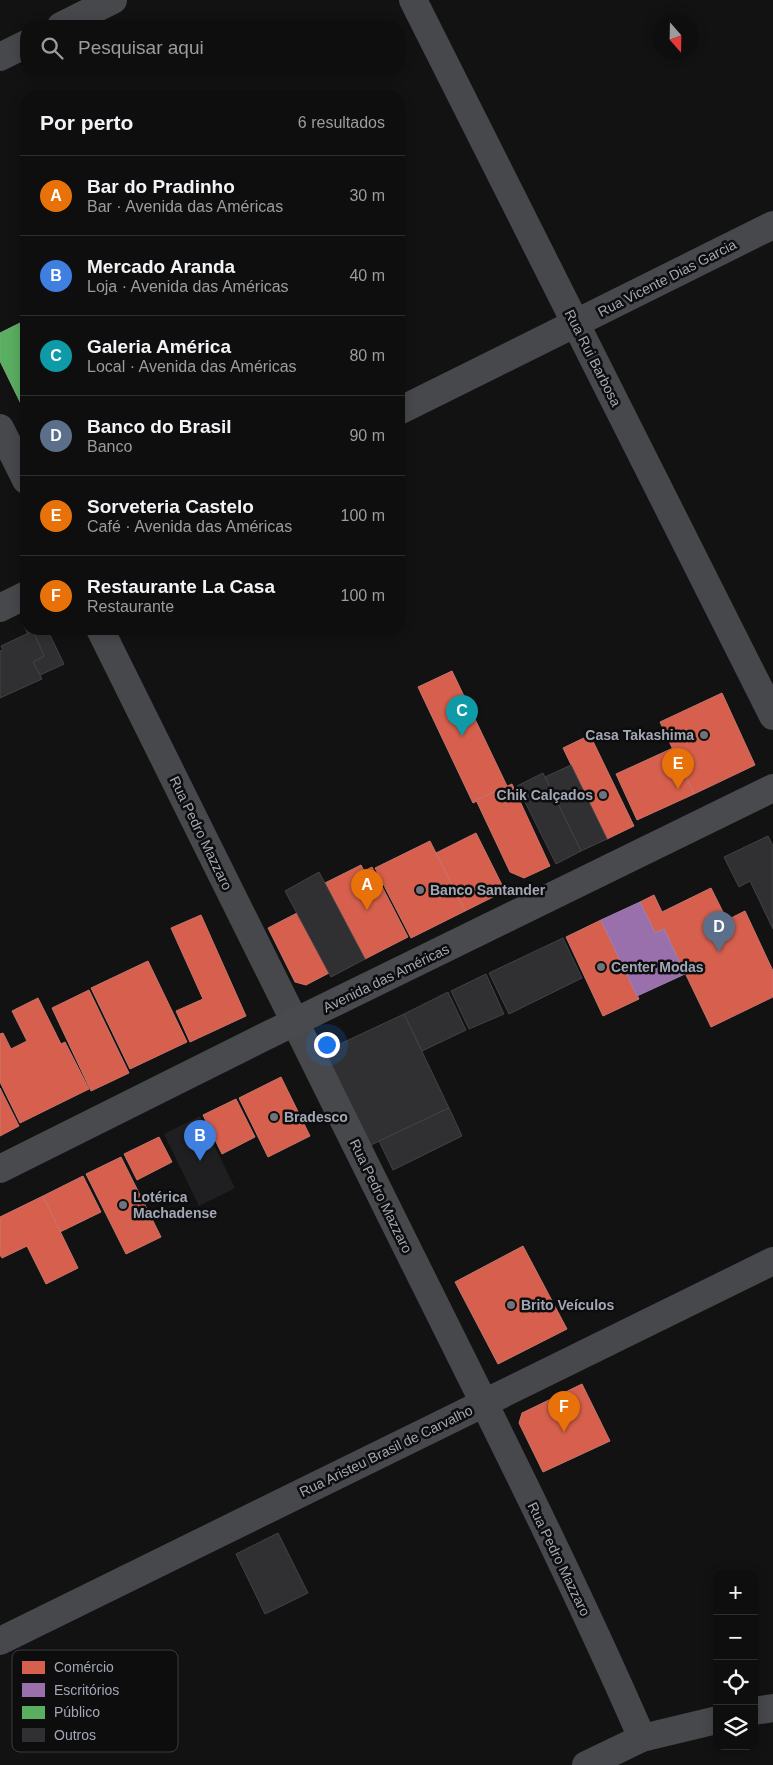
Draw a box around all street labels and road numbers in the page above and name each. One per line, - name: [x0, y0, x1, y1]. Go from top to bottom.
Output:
- street label: Rua Vicente Dias Garcia: [595, 236, 739, 320]
- street label: Rua Rui Barbosa: [562, 307, 624, 409]
- street label: Rua Pedro Mazzaro: [167, 774, 236, 893]
- street label: Avenida das Américas: [320, 941, 452, 1015]
- street label: Rua Pedro Mazzaro: [347, 1137, 416, 1256]
- street label: Rua Aristeu Brasil de Carvalho: [297, 1402, 475, 1500]
- street label: Rua Pedro Mazzaro: [525, 1500, 594, 1619]

